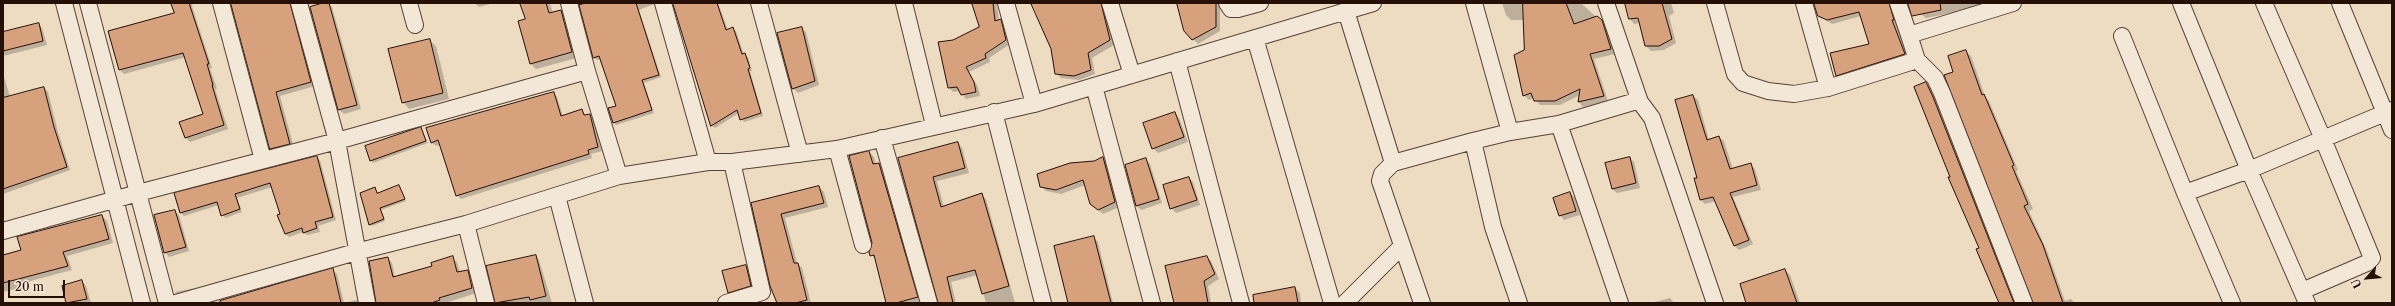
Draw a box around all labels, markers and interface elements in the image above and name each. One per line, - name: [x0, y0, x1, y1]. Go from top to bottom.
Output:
- north arrow: [2347, 258, 2387, 298]
- scale bar: [10, 272, 67, 298]
- text: U: [2348, 276, 2365, 291]
- text: 20 m: [15, 279, 44, 294]

